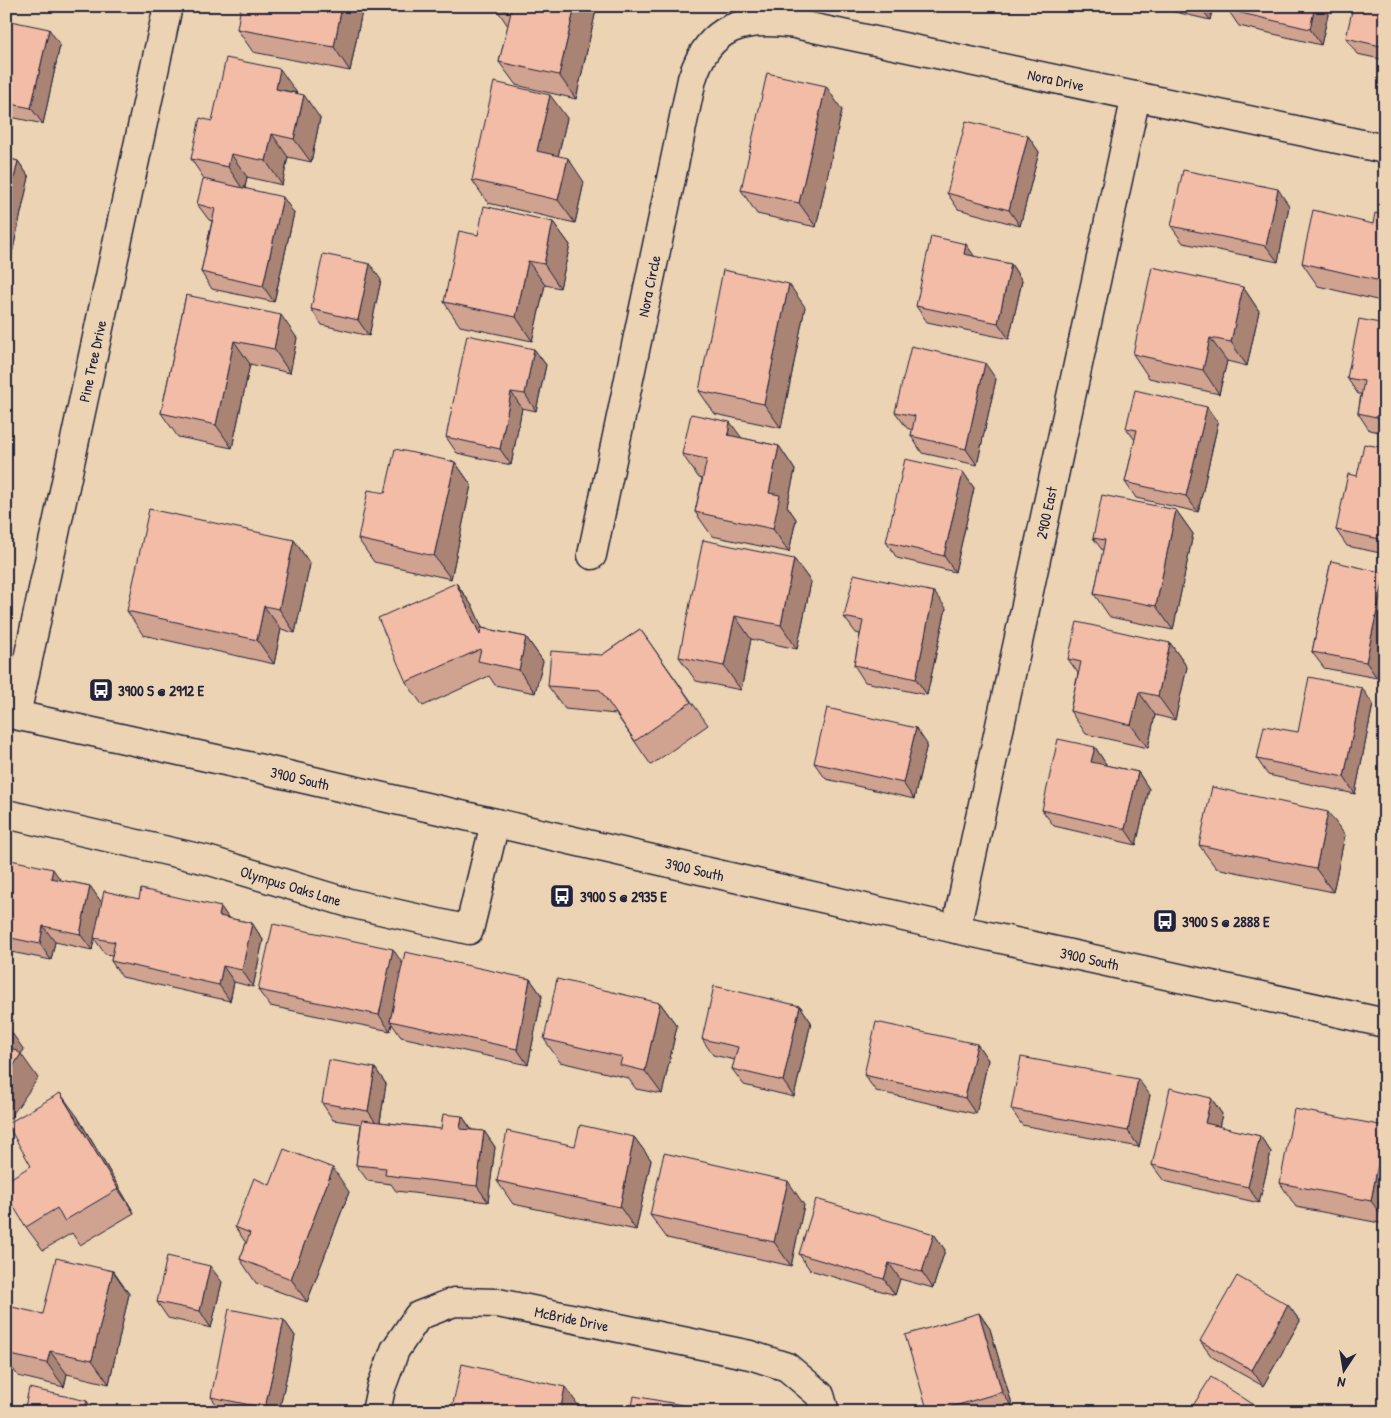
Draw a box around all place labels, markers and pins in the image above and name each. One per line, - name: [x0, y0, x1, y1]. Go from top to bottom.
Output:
- bus stop icon: 3900 S @ 2912 E: [88, 677, 114, 703]
- place label: 3900 S @ 2912 E: [118, 680, 205, 701]
- bus stop icon: 3900 S @ 2935 E: [549, 883, 575, 909]
- place label: 3900 S @ 2935 E: [580, 886, 667, 907]
- bus stop icon: 3900 S @ 2888 E: [1152, 908, 1178, 934]
- place label: 3900 S @ 2888 E: [1182, 911, 1270, 932]

